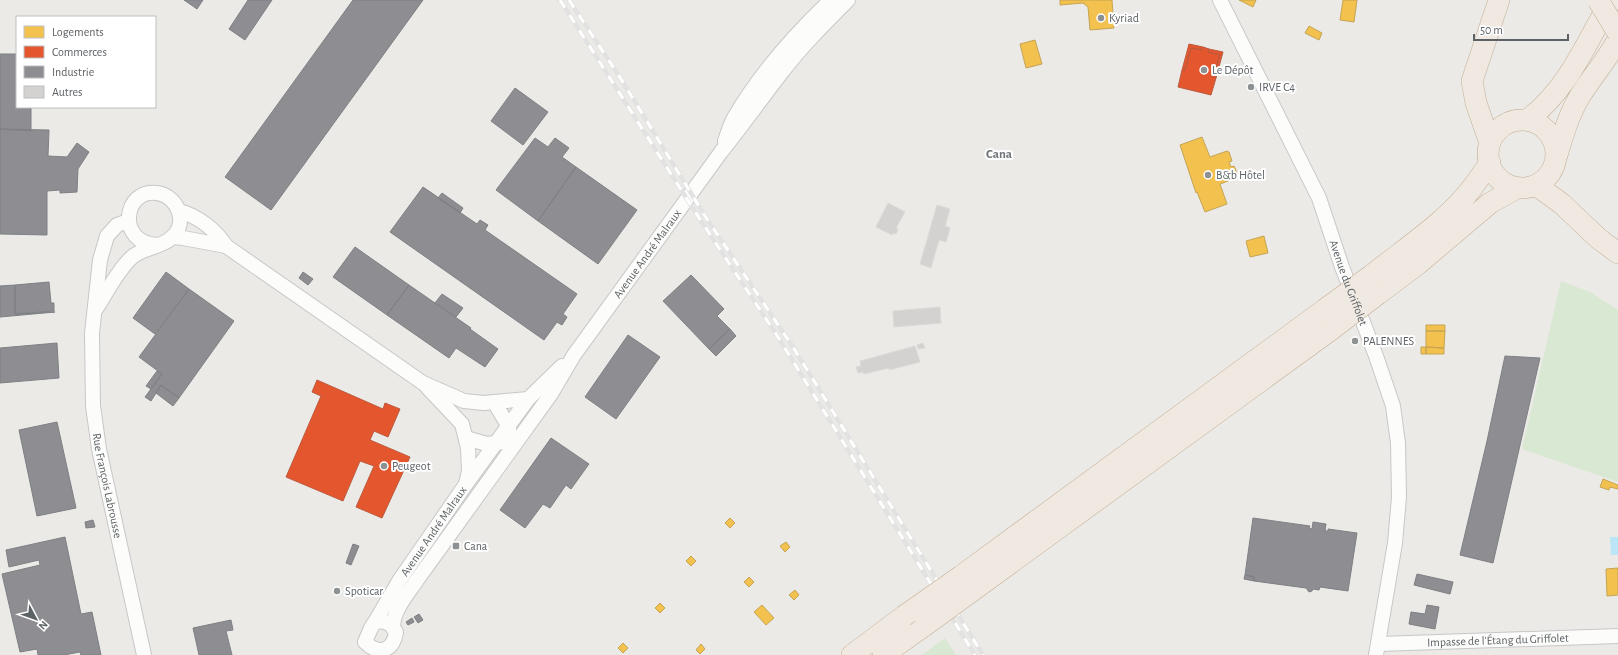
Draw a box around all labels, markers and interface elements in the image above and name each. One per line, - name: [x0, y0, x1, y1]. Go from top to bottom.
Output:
- place label: Kyriad: [1109, 12, 1139, 25]
- marker: Kyriad: [1096, 13, 1106, 23]
- legend: [16, 16, 156, 108]
- scale bar: [1474, 16, 1568, 42]
- text: 50 m: [1480, 24, 1503, 36]
- text: Logements: [52, 26, 104, 38]
- text: Commerces: [52, 46, 107, 58]
- place label: Le Dépôt: [1212, 64, 1254, 76]
- marker: Le Dépôt: [1199, 65, 1209, 75]
- text: Industrie: [52, 66, 94, 78]
- place label: IRVE C4: [1259, 81, 1295, 93]
- marker: IRVE C4: [1246, 82, 1256, 92]
- text: Autres: [52, 86, 82, 98]
- district label: Cana: [986, 148, 1012, 161]
- place label: B&b Hôtel: [1216, 169, 1265, 181]
- marker: B&b Hôtel: [1203, 170, 1213, 180]
- street label: Avenue André Malraux: [611, 207, 683, 300]
- street label: Avenue du Griffolet: [1327, 238, 1370, 327]
- place label: PALENNES: [1363, 335, 1415, 347]
- marker: PALENNES: [1350, 336, 1360, 346]
- street label: Rue François Labrousse: [91, 432, 124, 539]
- place label: Peugeot: [392, 460, 431, 472]
- marker: Peugeot: [379, 461, 389, 471]
- street label: Avenue André Malraux: [398, 484, 469, 578]
- place label: Cana: [464, 540, 488, 552]
- marker: Cana: [451, 541, 461, 551]
- place label: Spoticar: [345, 585, 383, 597]
- marker: Spoticar: [332, 586, 342, 596]
- north arrow: [16, 599, 56, 639]
- text: N: [37, 619, 50, 632]
- street label: Impasse de l'Étang du Griffolet: [1427, 632, 1569, 648]

